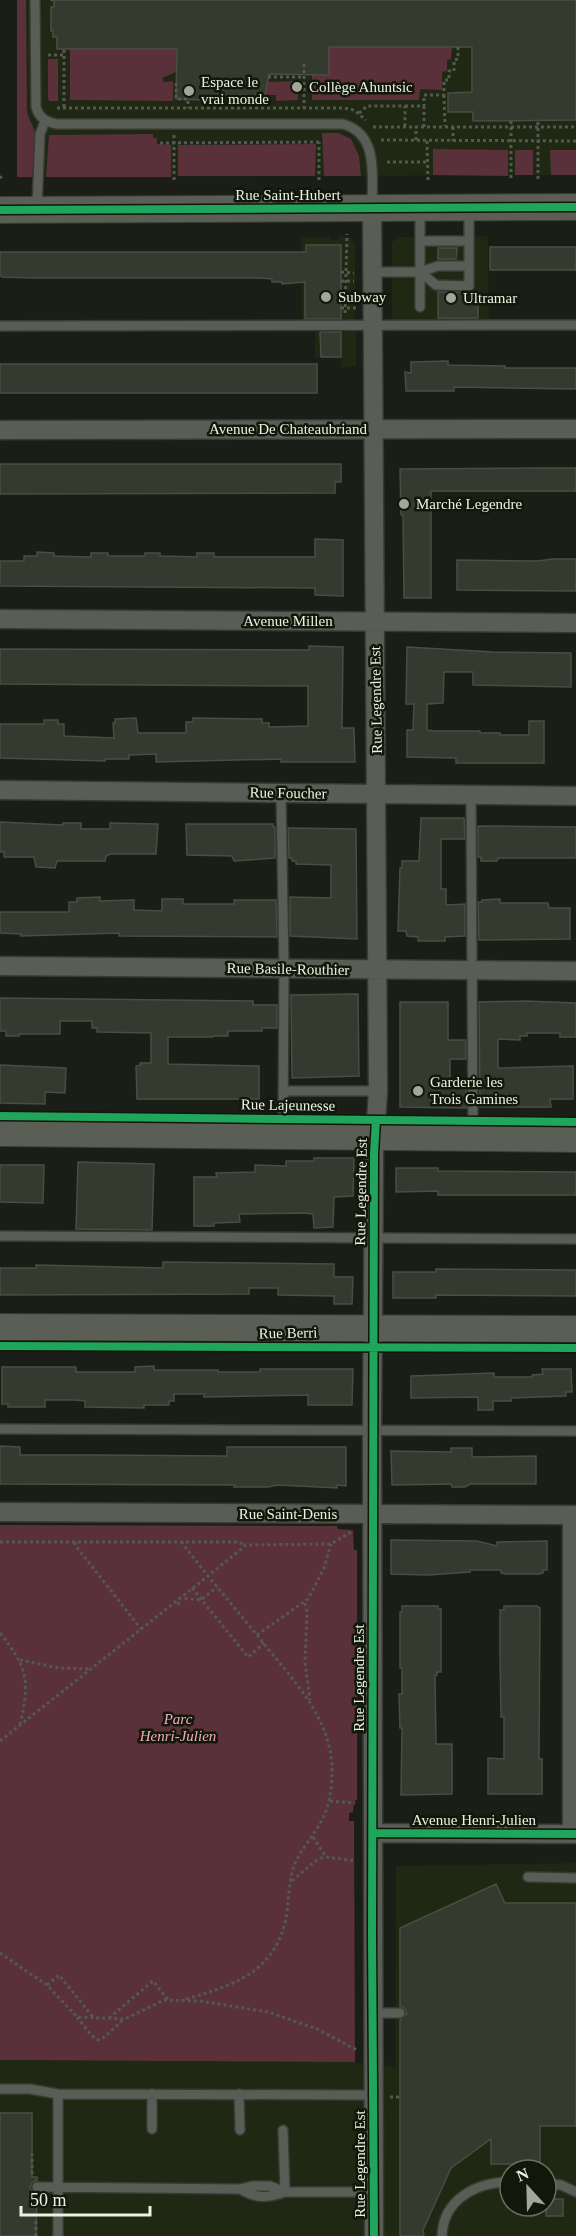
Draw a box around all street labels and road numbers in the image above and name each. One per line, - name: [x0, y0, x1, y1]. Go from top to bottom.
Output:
- street label: Rue Saint-Hubert: [235, 187, 342, 203]
- street label: Avenue De Chateaubriand: [209, 421, 367, 437]
- street label: Avenue Millen: [243, 613, 333, 629]
- street label: Rue Legendre Est: [367, 645, 385, 754]
- street label: Rue Foucher: [249, 784, 327, 802]
- street label: Rue Basile-Routhier: [226, 960, 350, 978]
- street label: Rue Lajeunesse: [241, 1096, 336, 1114]
- street label: Rue Legendre Est: [352, 1137, 370, 1246]
- street label: Rue Berri: [258, 1324, 318, 1342]
- street label: Rue Saint-Denis: [239, 1506, 338, 1522]
- street label: Rue Legendre Est: [351, 1623, 367, 1732]
- street label: Avenue Henri-Julien: [412, 1812, 537, 1828]
- street label: Rue Legendre Est: [352, 2109, 368, 2218]

